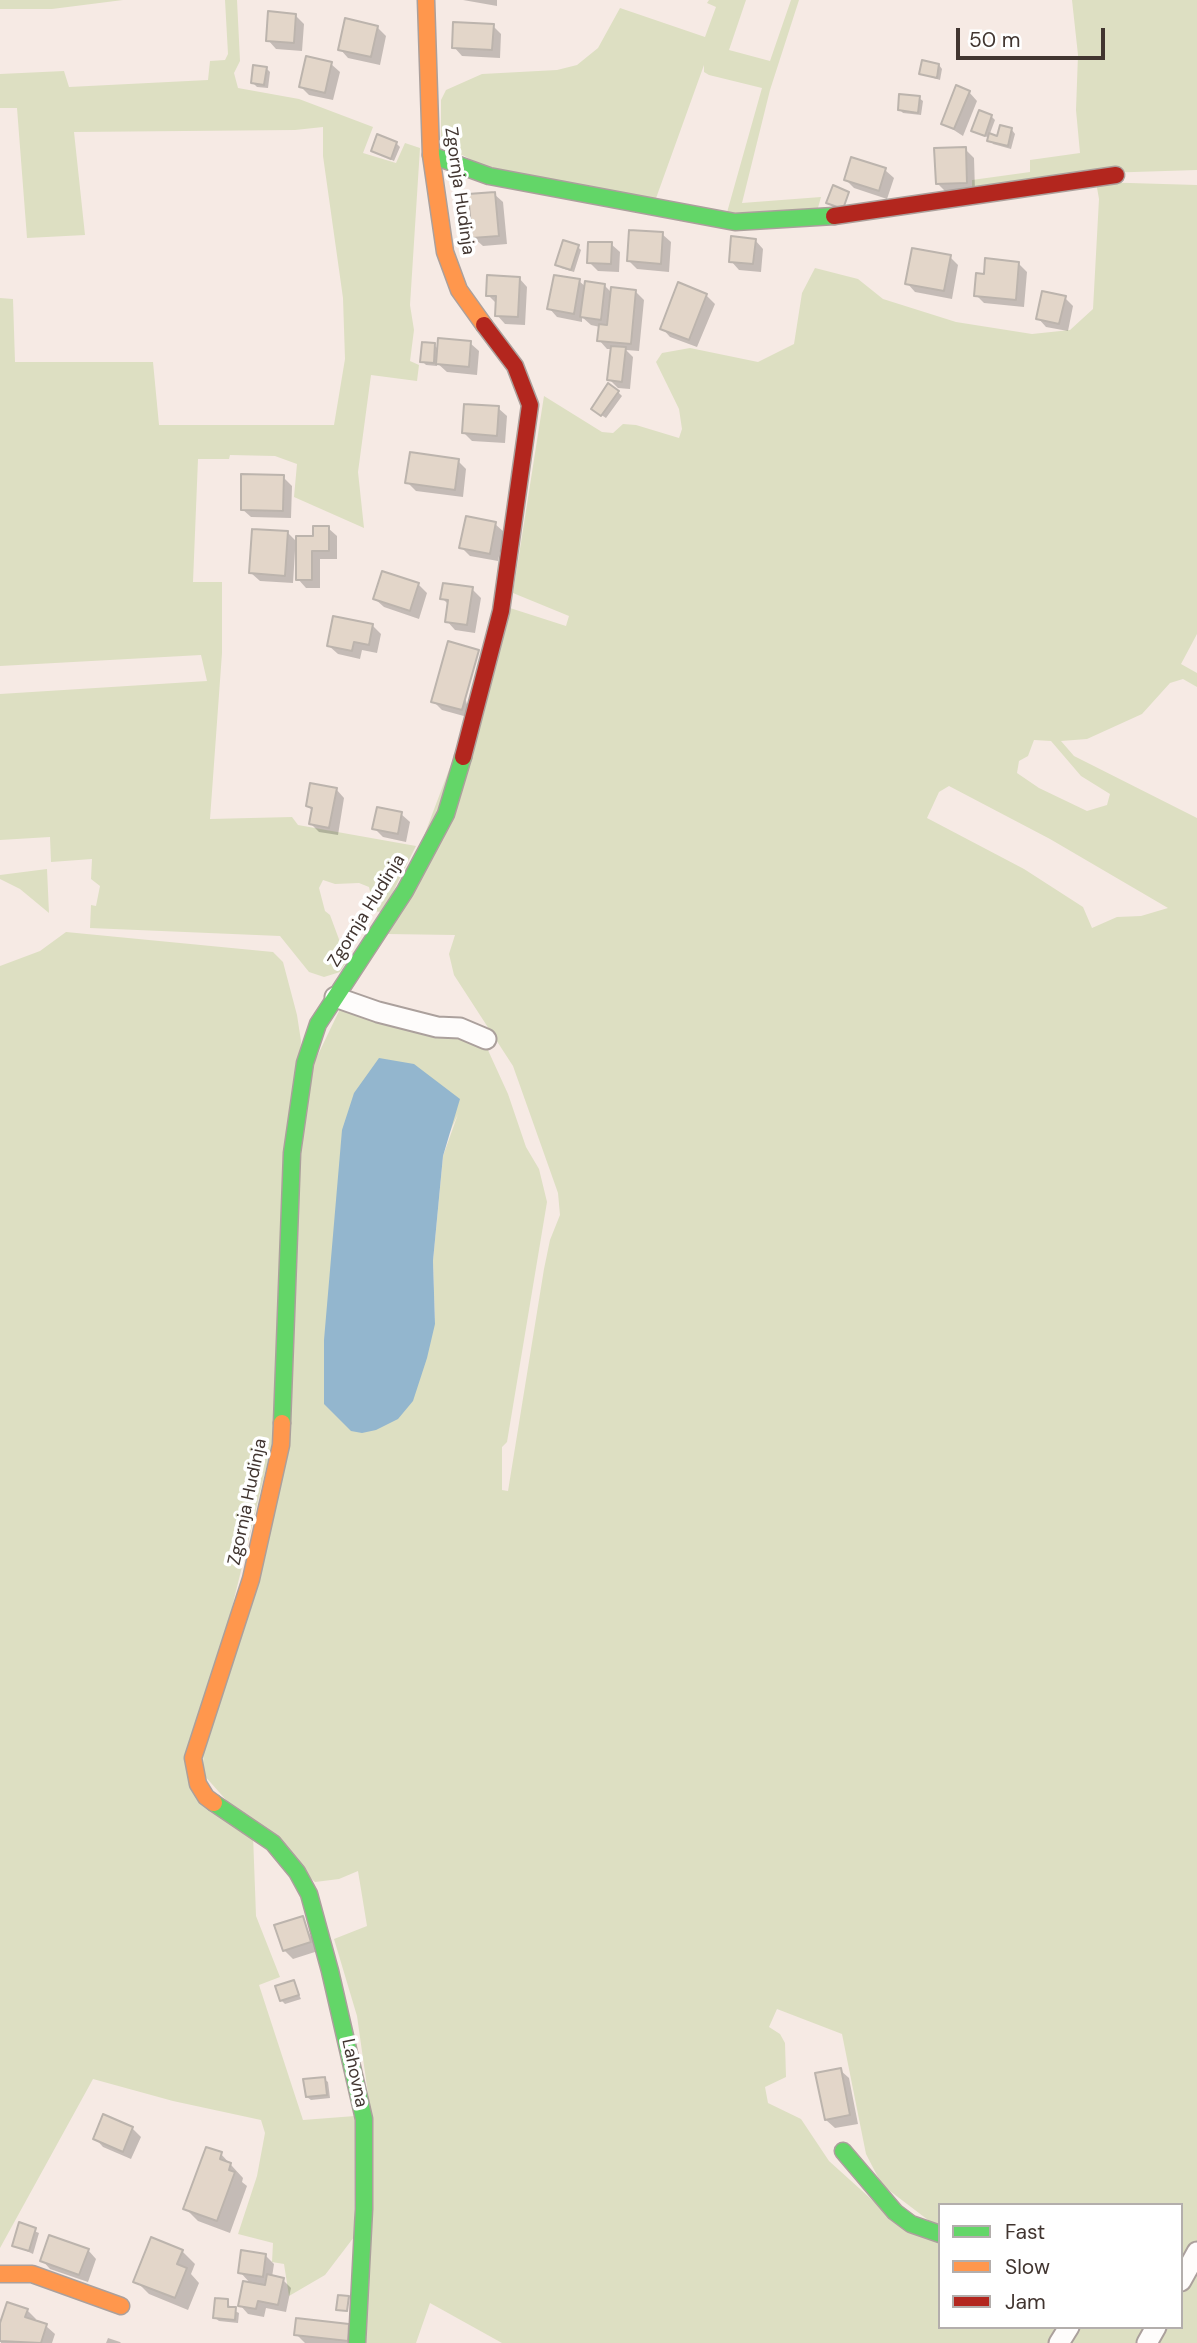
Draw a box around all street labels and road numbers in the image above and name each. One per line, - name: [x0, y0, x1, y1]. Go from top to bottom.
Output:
- street label: Zgornja Hudinja: [439, 126, 479, 256]
- street label: Zgornja Hudinja: [324, 851, 410, 971]
- street label: Zgornja Hudinja: [224, 1437, 272, 1567]
- street label: Lahovna: [336, 2037, 372, 2109]

